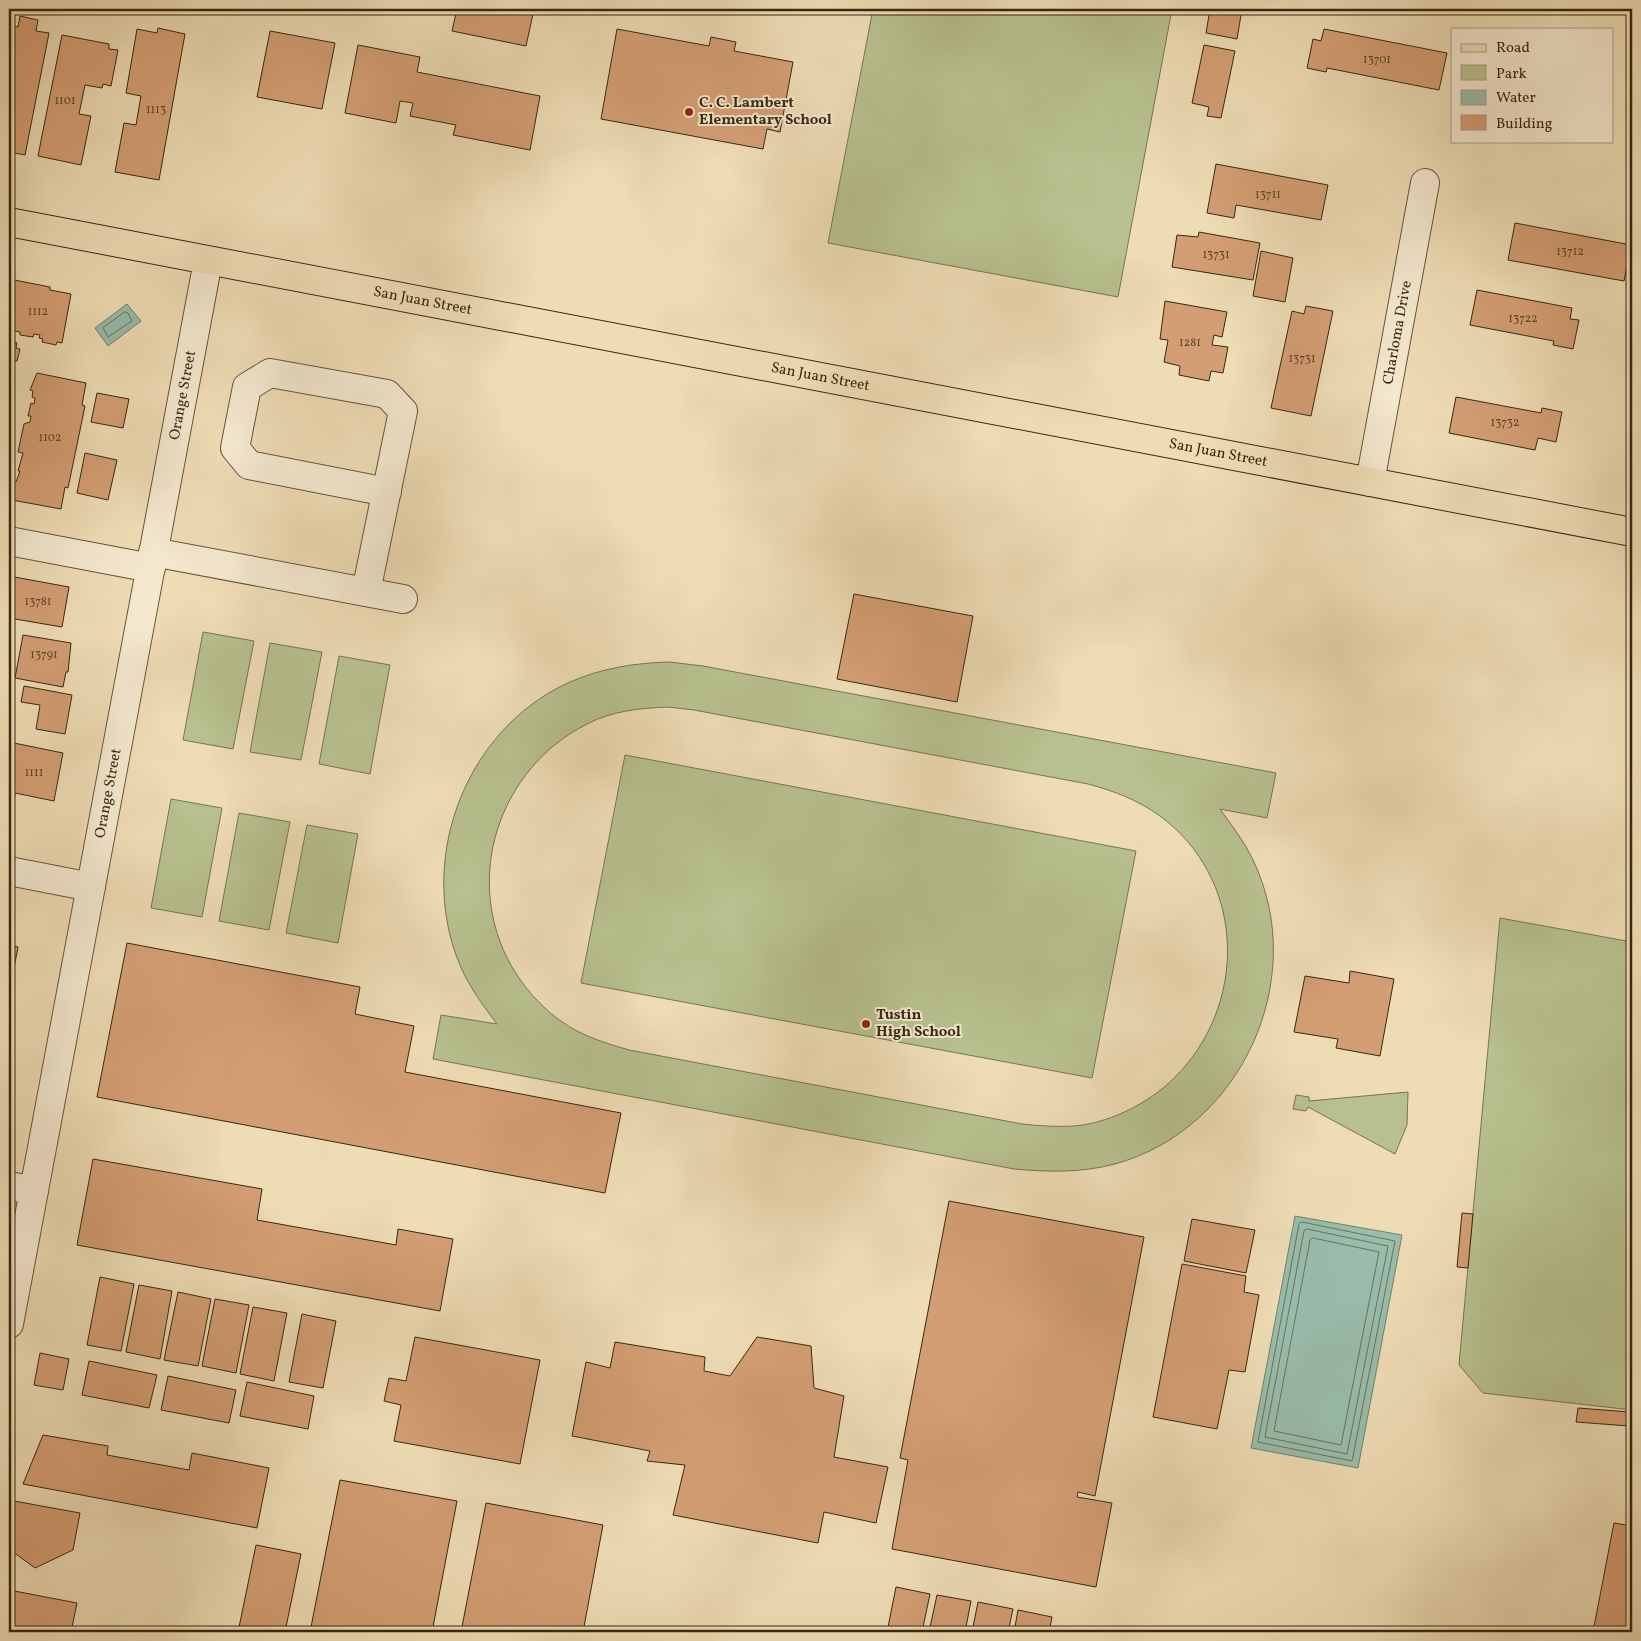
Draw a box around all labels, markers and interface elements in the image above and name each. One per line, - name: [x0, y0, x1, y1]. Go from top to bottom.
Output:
- legend: [1451, 28, 1614, 142]
- text: Road: [1496, 38, 1530, 59]
- house number: 13701: [1363, 52, 1391, 68]
- text: Park: [1496, 64, 1527, 85]
- text: Water: [1496, 88, 1536, 109]
- house number: 1101: [54, 93, 76, 109]
- place label: C. C. Lambert Elementary School: [699, 93, 832, 131]
- house number: 1113: [146, 102, 166, 118]
- marker: C. C. Lambert Elementary School: [683, 106, 695, 118]
- text: Building: [1496, 114, 1553, 135]
- house number: 13711: [1255, 187, 1281, 203]
- house number: 13712: [1556, 244, 1584, 260]
- house number: 13731: [1202, 247, 1230, 263]
- street label: Charloma Drive: [1378, 279, 1417, 386]
- street label: San Juan Street: [371, 281, 474, 321]
- house number: 1112: [28, 304, 48, 320]
- house number: 13722: [1508, 311, 1538, 327]
- house number: 1281: [1179, 335, 1201, 351]
- street label: Orange Street: [164, 349, 202, 442]
- house number: 13731: [1288, 351, 1316, 367]
- street label: San Juan Street: [769, 357, 871, 397]
- house number: 13732: [1491, 415, 1519, 431]
- house number: 1102: [39, 430, 61, 446]
- street label: San Juan Street: [1167, 433, 1269, 473]
- house number: 13781: [24, 594, 52, 610]
- house number: 13791: [30, 647, 58, 663]
- street label: Orange Street: [90, 747, 127, 840]
- house number: 1111: [25, 765, 43, 781]
- place label: Tustin High School: [876, 1005, 961, 1043]
- marker: Tustin High School: [860, 1018, 872, 1030]

